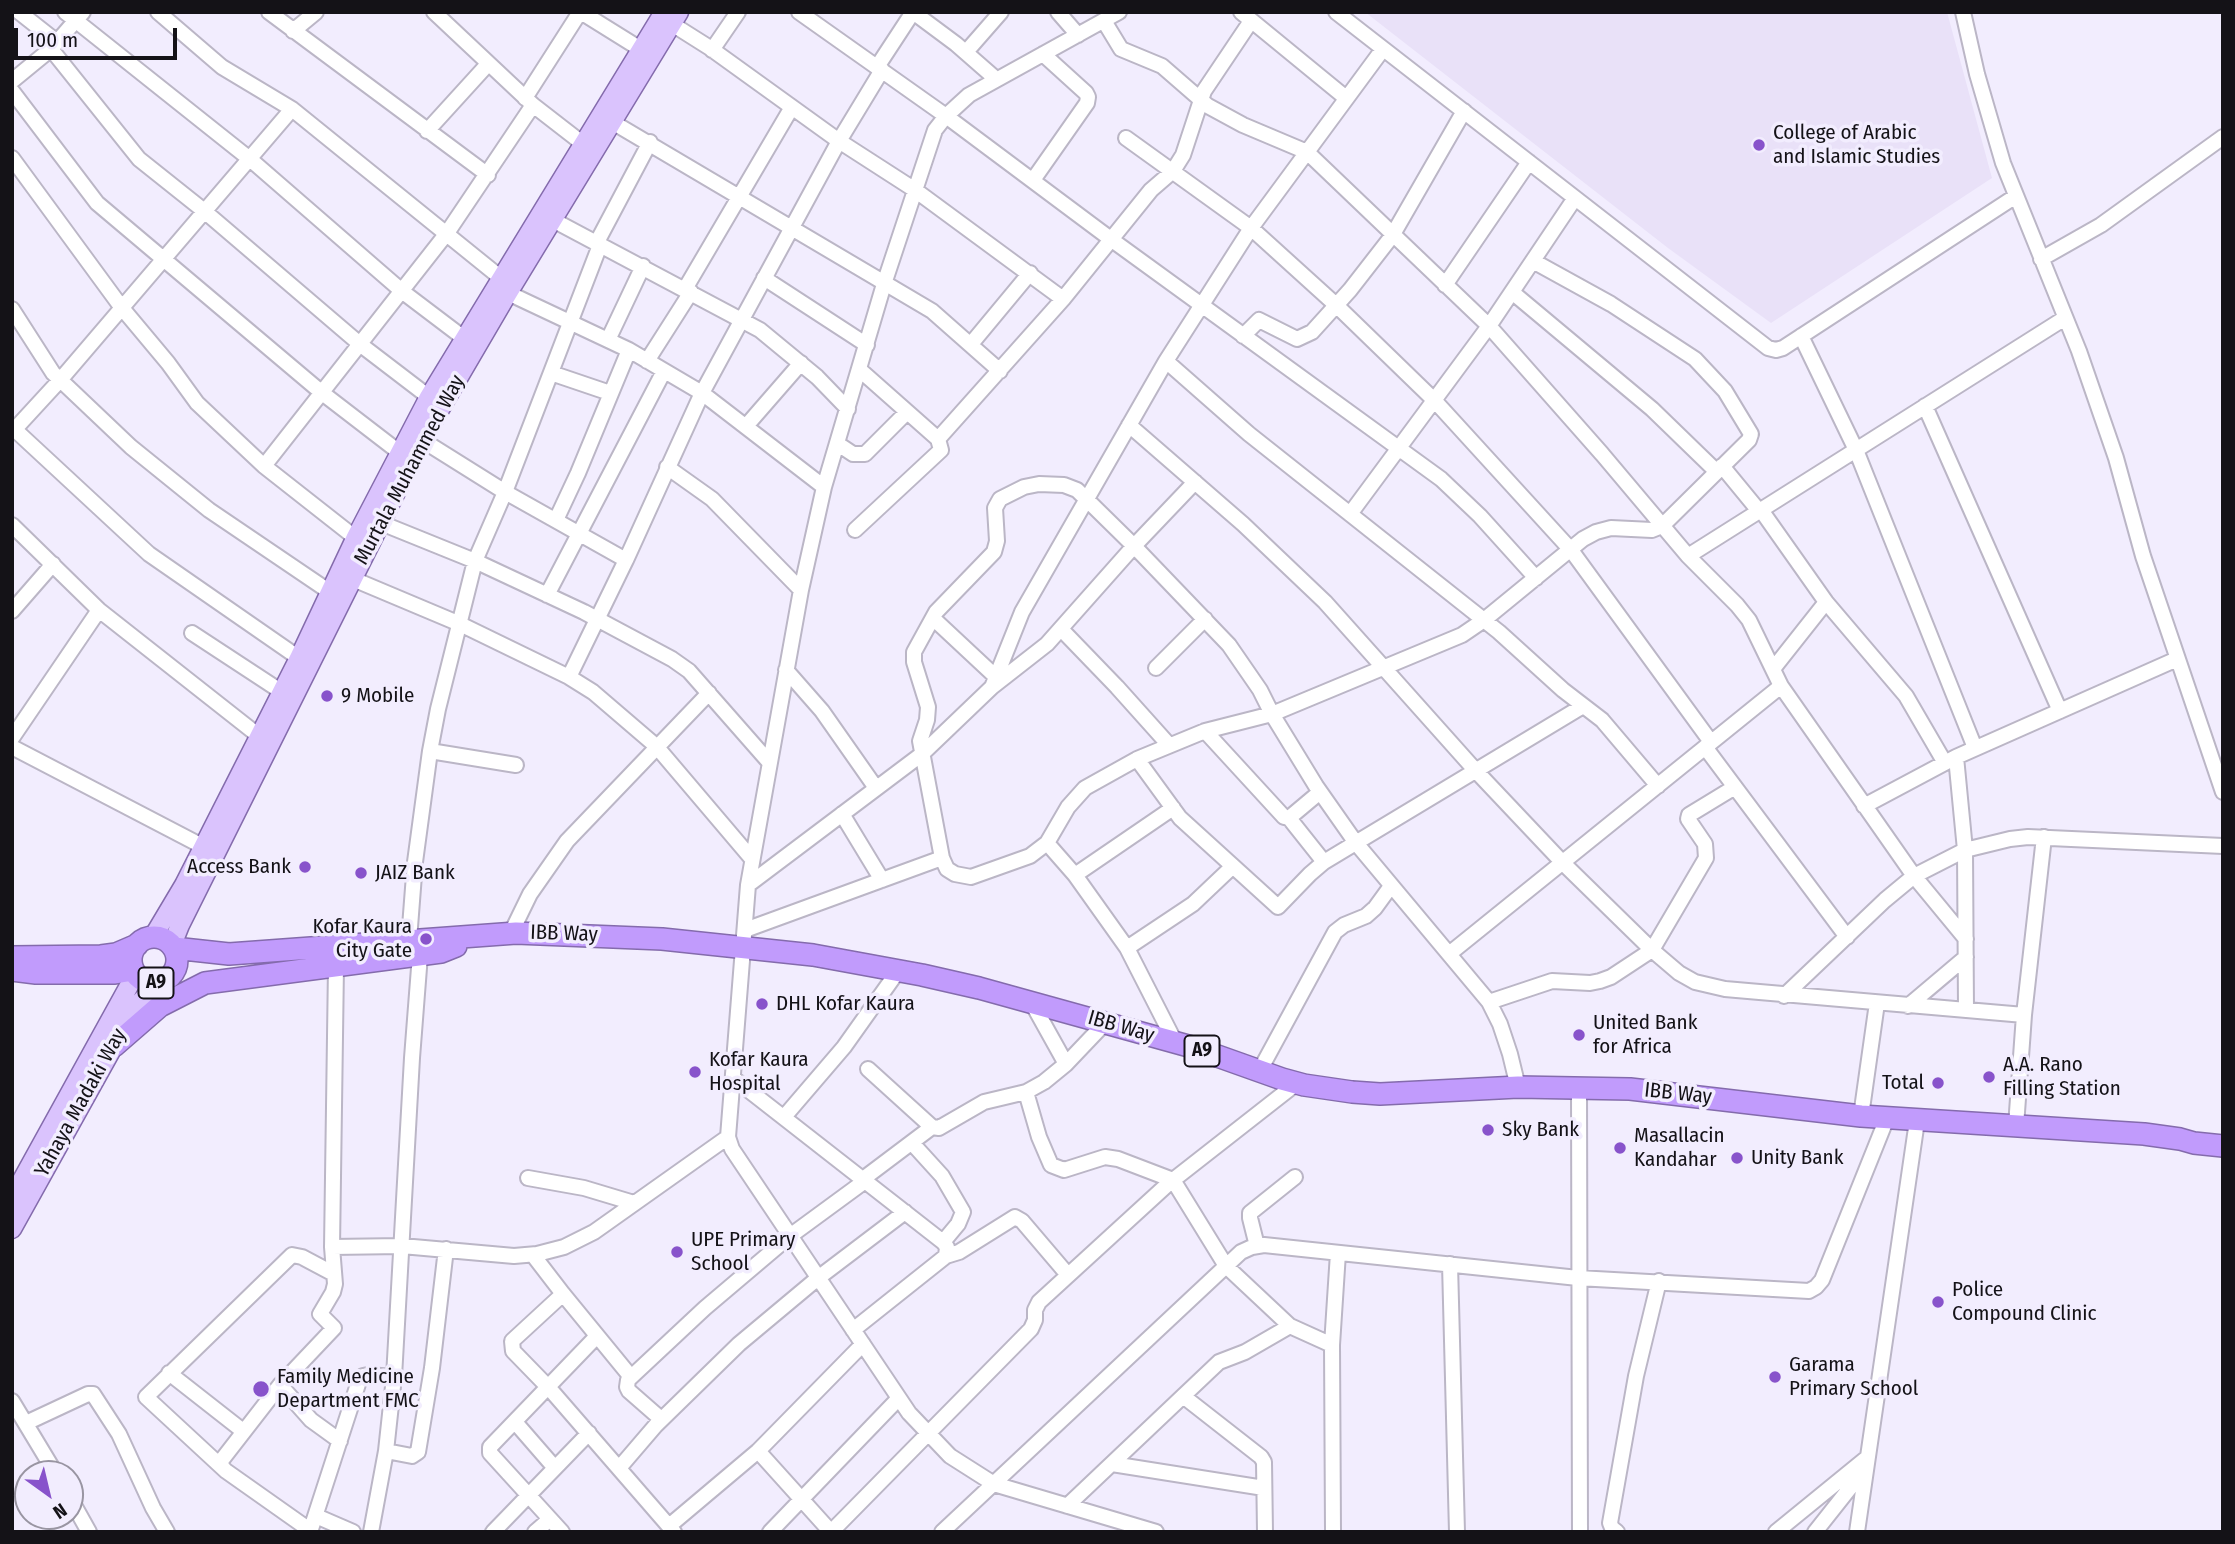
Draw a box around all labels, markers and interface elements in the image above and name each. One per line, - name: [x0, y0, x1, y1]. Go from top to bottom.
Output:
- scale bar: [18, 14, 180, 58]
- text: 100 m: [27, 27, 78, 53]
- place label: College of Arabic and Islamic Studies: [1773, 120, 1940, 170]
- marker: College of Arabic and Islamic Studies: [1751, 137, 1767, 153]
- street label: Murtala Muhammed Way: [349, 371, 471, 569]
- place label: 9 Mobile: [341, 683, 414, 709]
- marker: 9 Mobile: [319, 688, 335, 704]
- place label: Access Bank: [187, 854, 291, 880]
- marker: Access Bank: [297, 859, 313, 875]
- place label: JAIZ Bank: [375, 860, 455, 886]
- marker: JAIZ Bank: [353, 865, 369, 881]
- place label: Kofar Kaura City Gate: [312, 914, 412, 964]
- street label: IBB Way: [530, 920, 598, 948]
- marker: Kofar Kaura City Gate: [418, 931, 434, 947]
- road number: A9: [138, 967, 174, 998]
- place label: DHL Kofar Kaura: [776, 991, 915, 1017]
- marker: DHL Kofar Kaura: [754, 996, 770, 1012]
- street label: IBB Way: [1085, 1006, 1157, 1048]
- place label: United Bank for Africa: [1593, 1010, 1697, 1060]
- street label: Yahaya Madaki Way: [30, 1024, 132, 1182]
- marker: United Bank for Africa: [1571, 1027, 1587, 1043]
- road number: A9: [1184, 1036, 1220, 1066]
- place label: Kofar Kaura Hospital: [709, 1047, 809, 1097]
- place label: A.A. Rano Filling Station: [2003, 1052, 2121, 1102]
- marker: Kofar Kaura Hospital: [687, 1064, 703, 1080]
- marker: A.A. Rano Filling Station: [1981, 1069, 1997, 1085]
- place label: Total: [1882, 1070, 1924, 1096]
- marker: Total: [1930, 1075, 1946, 1091]
- street label: IBB Way: [1643, 1078, 1713, 1110]
- place label: Sky Bank: [1502, 1117, 1579, 1143]
- marker: Sky Bank: [1480, 1122, 1496, 1138]
- place label: Masallacin Kandahar: [1634, 1123, 1725, 1173]
- marker: Masallacin Kandahar: [1612, 1140, 1628, 1156]
- place label: Unity Bank: [1751, 1145, 1843, 1171]
- marker: Unity Bank: [1729, 1150, 1745, 1166]
- place label: UPE Primary School: [691, 1227, 795, 1277]
- marker: UPE Primary School: [669, 1244, 685, 1260]
- place label: Police Compound Clinic: [1952, 1277, 2097, 1327]
- marker: Police Compound Clinic: [1930, 1294, 1946, 1310]
- place label: Garama Primary School: [1789, 1352, 1918, 1402]
- place label: Family Medicine Department FMC: [277, 1364, 419, 1414]
- marker: Garama Primary School: [1767, 1369, 1783, 1385]
- marker: Family Medicine Department FMC: [251, 1379, 271, 1399]
- north arrow: [14, 1460, 84, 1530]
- text: N: [49, 1498, 71, 1524]

